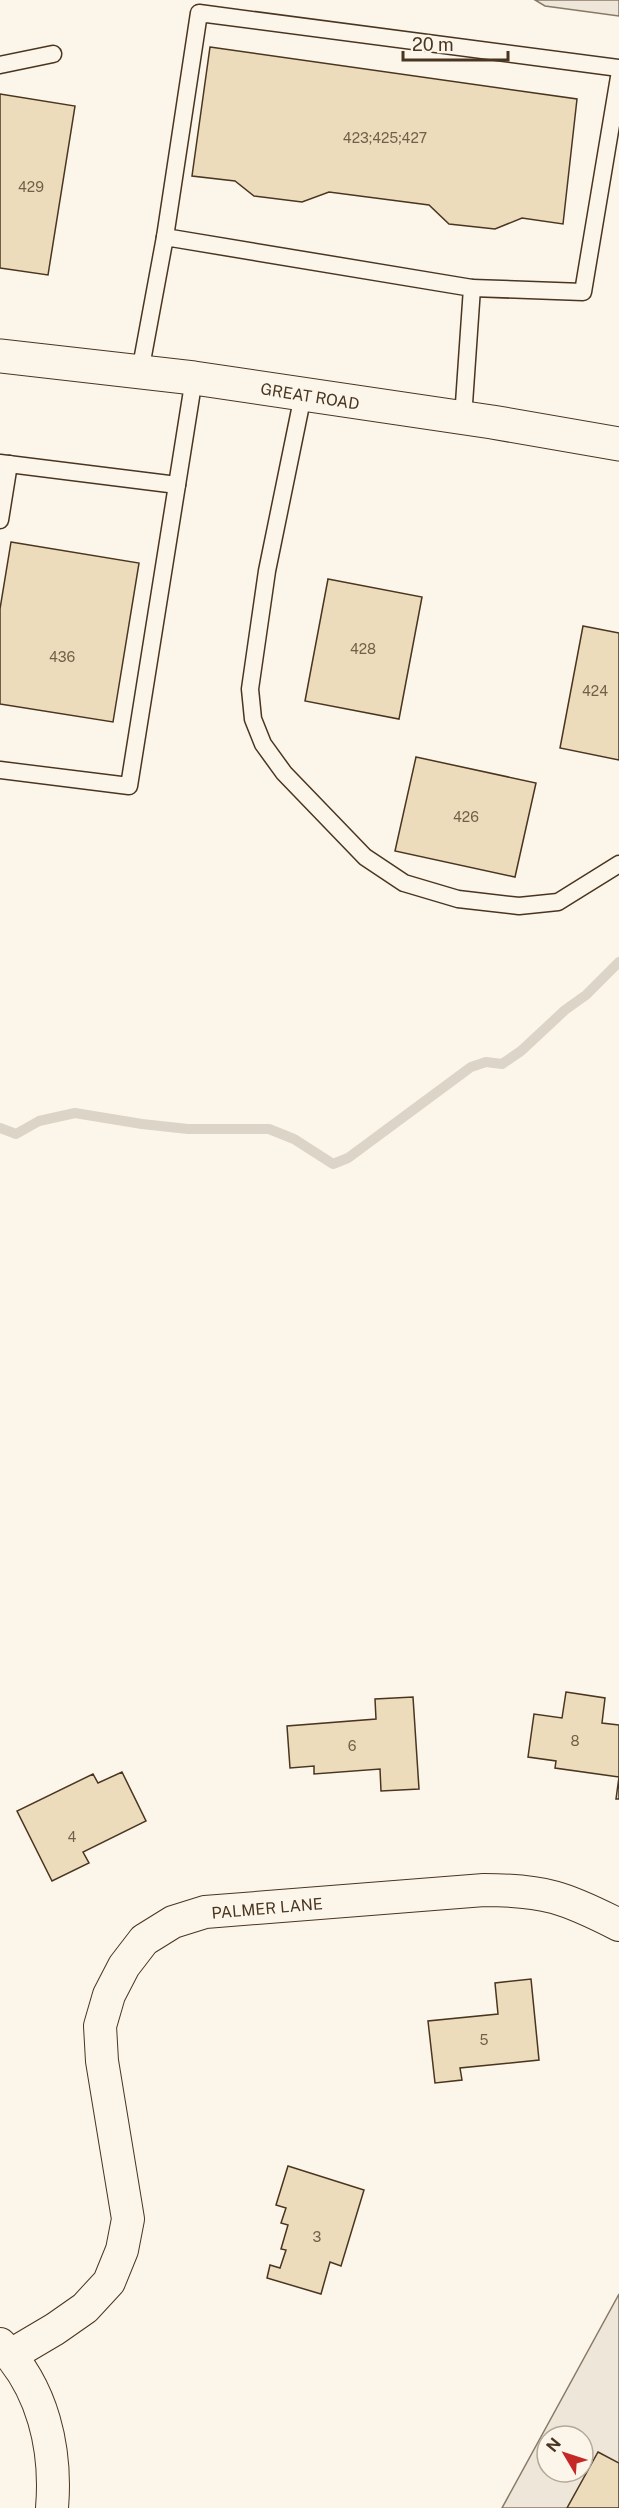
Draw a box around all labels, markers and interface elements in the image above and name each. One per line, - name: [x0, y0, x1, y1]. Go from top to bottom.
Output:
- scale bar: [403, 24, 508, 62]
- text: 20 m: [412, 34, 454, 55]
- house number: 423;425;427: [343, 130, 427, 146]
- house number: 429: [18, 179, 44, 195]
- street label: GREAT ROAD: [259, 379, 361, 414]
- house number: 428: [350, 641, 376, 657]
- house number: 436: [49, 649, 75, 665]
- house number: 424: [582, 683, 608, 699]
- house number: 426: [453, 809, 479, 825]
- house number: 8: [570, 1733, 580, 1749]
- house number: 6: [348, 1738, 357, 1754]
- house number: 4: [68, 1829, 77, 1845]
- street label: PALMER LANE: [211, 1894, 323, 1923]
- house number: 5: [480, 2032, 489, 2048]
- house number: 3: [313, 2229, 322, 2245]
- north arrow: [535, 2424, 595, 2484]
- text: N: [542, 2434, 565, 2456]

